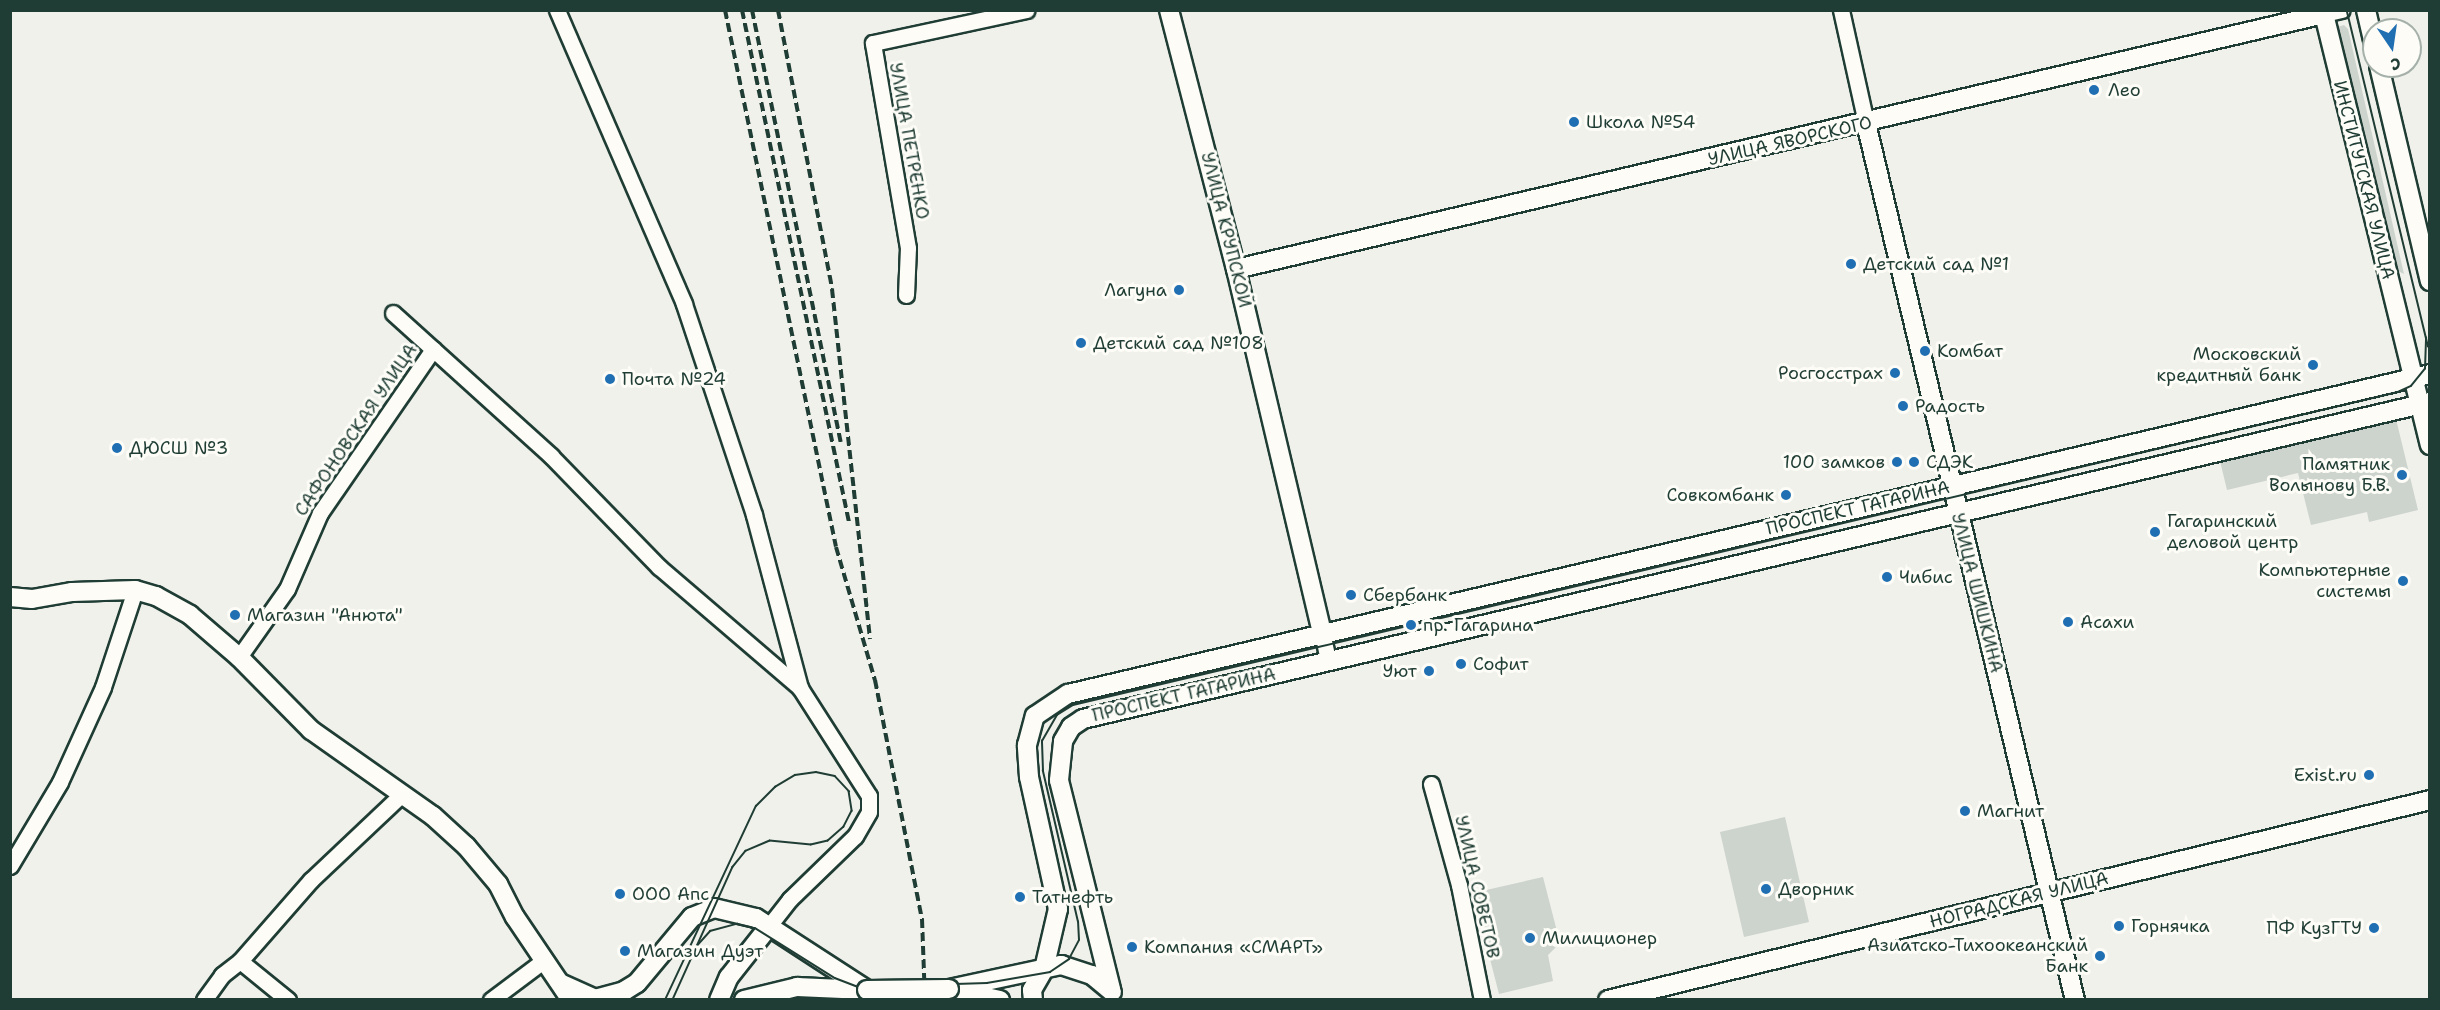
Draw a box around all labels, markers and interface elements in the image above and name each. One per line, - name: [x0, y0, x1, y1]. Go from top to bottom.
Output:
- north arrow: [2362, 18, 2422, 78]
- text: С: [2389, 53, 2403, 75]
- street label: УЛИЦА ПЕТРЕНКО: [885, 61, 933, 221]
- street label: ИНСТИТУТСКАЯ УЛИЦА: [2329, 78, 2399, 282]
- place label: Лео: [2108, 79, 2141, 101]
- marker: Лео: [2085, 81, 2103, 99]
- place label: Школа №54: [1586, 111, 1695, 133]
- street label: УЛИЦА ЯВОРСКОГО: [1706, 112, 1874, 170]
- marker: Школа №54: [1567, 115, 1581, 129]
- street label: УЛИЦА КРУПСКОЙ: [1196, 150, 1256, 310]
- place label: Детский сад №1: [1863, 253, 2009, 275]
- marker: Детский сад №1: [1844, 257, 1858, 271]
- place label: Лагуна: [1104, 279, 1167, 301]
- marker: Лагуна: [1172, 283, 1186, 297]
- place label: Детский сад №108: [1093, 332, 1264, 354]
- marker: Детский сад №108: [1074, 336, 1088, 350]
- street label: САФОНОВСКАЯ УЛИЦА: [290, 340, 422, 520]
- place label: Комбат: [1937, 340, 2003, 362]
- marker: Комбат: [1918, 344, 1932, 358]
- place label: Московский кредитный банк: [2157, 344, 2301, 386]
- marker: Московский кредитный банк: [2306, 358, 2320, 372]
- place label: Росгосстрах: [1778, 362, 1883, 384]
- marker: Росгосстрах: [1888, 366, 1902, 380]
- place label: Почта №24: [622, 368, 726, 390]
- marker: Почта №24: [603, 372, 617, 386]
- place label: Радость: [1915, 395, 1985, 417]
- marker: Радость: [1896, 399, 1910, 413]
- place label: ДЮСШ №3: [129, 437, 228, 459]
- marker: ДЮСШ №3: [110, 441, 124, 455]
- place label: 100 замков: [1783, 451, 1885, 473]
- place label: СДЭК: [1926, 451, 1973, 473]
- place label: Памятник Волынову Б.В.: [2269, 454, 2390, 496]
- marker: 100 замков: [1890, 455, 1904, 469]
- marker: СДЭК: [1907, 455, 1921, 469]
- marker: Памятник Волынову Б.В.: [2395, 468, 2409, 482]
- street label: ПРОСПЕКТ ГАГАРИНА: [1764, 476, 1952, 540]
- place label: Совкомбанк: [1666, 484, 1774, 506]
- marker: Совкомбанк: [1779, 488, 1793, 502]
- street label: УЛИЦА ШИШКИНА: [1947, 511, 2007, 675]
- place label: Гагаринский деловой центр: [2167, 511, 2298, 554]
- marker: Гагаринский деловой центр: [2148, 525, 2162, 539]
- place label: Компьютерные системы: [2259, 560, 2391, 602]
- place label: Чибис: [1899, 566, 1953, 588]
- marker: Чибис: [1880, 570, 1894, 584]
- marker: Компьютерные системы: [2396, 574, 2410, 588]
- place label: Сбербанк: [1363, 584, 1447, 606]
- marker: Сбербанк: [1344, 588, 1358, 602]
- place label: Магазин "Анюта": [247, 604, 403, 626]
- marker: Магазин "Анюта": [228, 608, 242, 622]
- place label: Асахи: [2080, 611, 2134, 633]
- place label: пр. Гагарина: [1423, 614, 1533, 636]
- marker: Асахи: [2061, 615, 2075, 629]
- marker: пр. Гагарина: [1404, 618, 1418, 632]
- place label: Софит: [1473, 653, 1529, 675]
- marker: Софит: [1454, 657, 1468, 671]
- place label: Уют: [1382, 660, 1417, 682]
- street label: ПРОСПЕКТ ГАГАРИНА: [1090, 663, 1278, 727]
- marker: Уют: [1422, 664, 1436, 678]
- place label: Exist.ru: [2294, 764, 2357, 786]
- marker: Exist.ru: [2362, 768, 2376, 782]
- place label: Магнит: [1977, 800, 2044, 822]
- marker: Магнит: [1958, 804, 1972, 818]
- street label: УЛИЦА СОВЕТОВ: [1450, 813, 1504, 961]
- street label: НОГРАДСКАЯ УЛИЦА: [1927, 867, 2111, 933]
- place label: Дворник: [1778, 878, 1854, 900]
- marker: Дворник: [1759, 882, 1773, 896]
- place label: ООО Апс: [632, 883, 709, 905]
- place label: Татнефть: [1032, 886, 1113, 908]
- marker: ООО Апс: [613, 887, 627, 901]
- marker: Татнефть: [1013, 890, 1027, 904]
- place label: Горнячка: [2131, 915, 2210, 937]
- place label: ПФ КузГТУ: [2267, 917, 2362, 939]
- marker: Горнячка: [2112, 919, 2126, 933]
- marker: ПФ КузГТУ: [2367, 921, 2381, 935]
- place label: Милиционер: [1542, 927, 1657, 949]
- marker: Милиционер: [1523, 931, 1537, 945]
- place label: Азиатско-Тихоокеанский Банк: [1867, 935, 2088, 978]
- place label: Компания «СМАРТ»: [1144, 936, 1323, 958]
- place label: Магазин Дуэт: [637, 940, 763, 962]
- marker: Компания «СМАРТ»: [1125, 940, 1139, 954]
- marker: Магазин Дуэт: [618, 944, 632, 958]
- marker: Азиатско-Тихоокеанский Банк: [2093, 949, 2107, 963]

